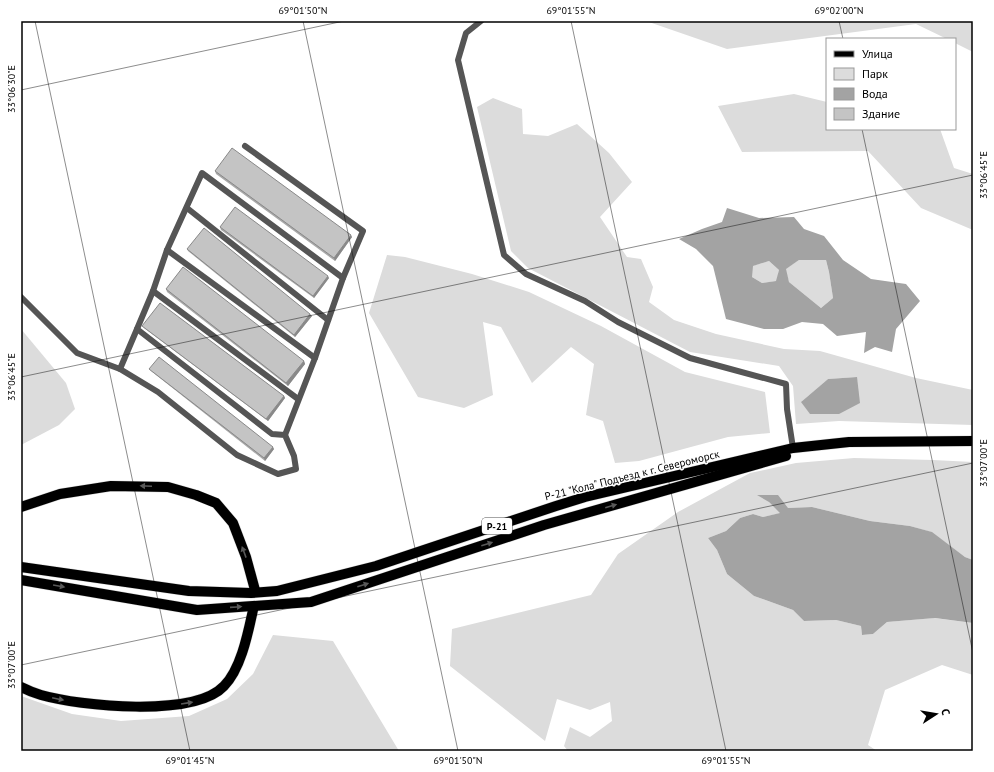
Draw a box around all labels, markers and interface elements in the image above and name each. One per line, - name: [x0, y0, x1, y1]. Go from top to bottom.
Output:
- text: 69°01'50"N: [278, 4, 328, 17]
- text: 69°01'55"N: [546, 4, 596, 17]
- text: 69°02'00"N: [814, 4, 864, 17]
- legend: [826, 38, 956, 130]
- text: Улица: [862, 46, 893, 61]
- text: 33°06'30"E: [5, 65, 18, 113]
- text: Парк: [862, 66, 888, 81]
- text: Вода: [862, 86, 888, 101]
- text: Здание: [862, 106, 900, 121]
- text: 33°06'45"E: [977, 151, 990, 199]
- text: 33°06'45"E: [5, 353, 18, 401]
- text: 33°07'00"E: [977, 439, 990, 487]
- street label: Р-21 "Кола" Подъезд к г. Североморск: [543, 446, 722, 504]
- one-way arrow: [139, 483, 152, 489]
- one-way arrow: [605, 503, 617, 509]
- road number: Р-21: [482, 518, 512, 534]
- one-way arrow: [481, 541, 493, 547]
- one-way arrow: [241, 546, 247, 558]
- one-way arrow: [357, 582, 369, 588]
- one-way arrow: [53, 583, 66, 589]
- one-way arrow: [230, 604, 242, 611]
- text: 33°07'00"E: [5, 641, 18, 689]
- north arrow: [916, 694, 956, 734]
- one-way arrow: [52, 696, 64, 702]
- one-way arrow: [181, 700, 193, 706]
- text: С: [938, 707, 953, 716]
- text: 69°01'45"N: [165, 754, 215, 767]
- text: 69°01'50"N: [433, 754, 483, 767]
- text: 69°01'55"N: [701, 754, 751, 767]

